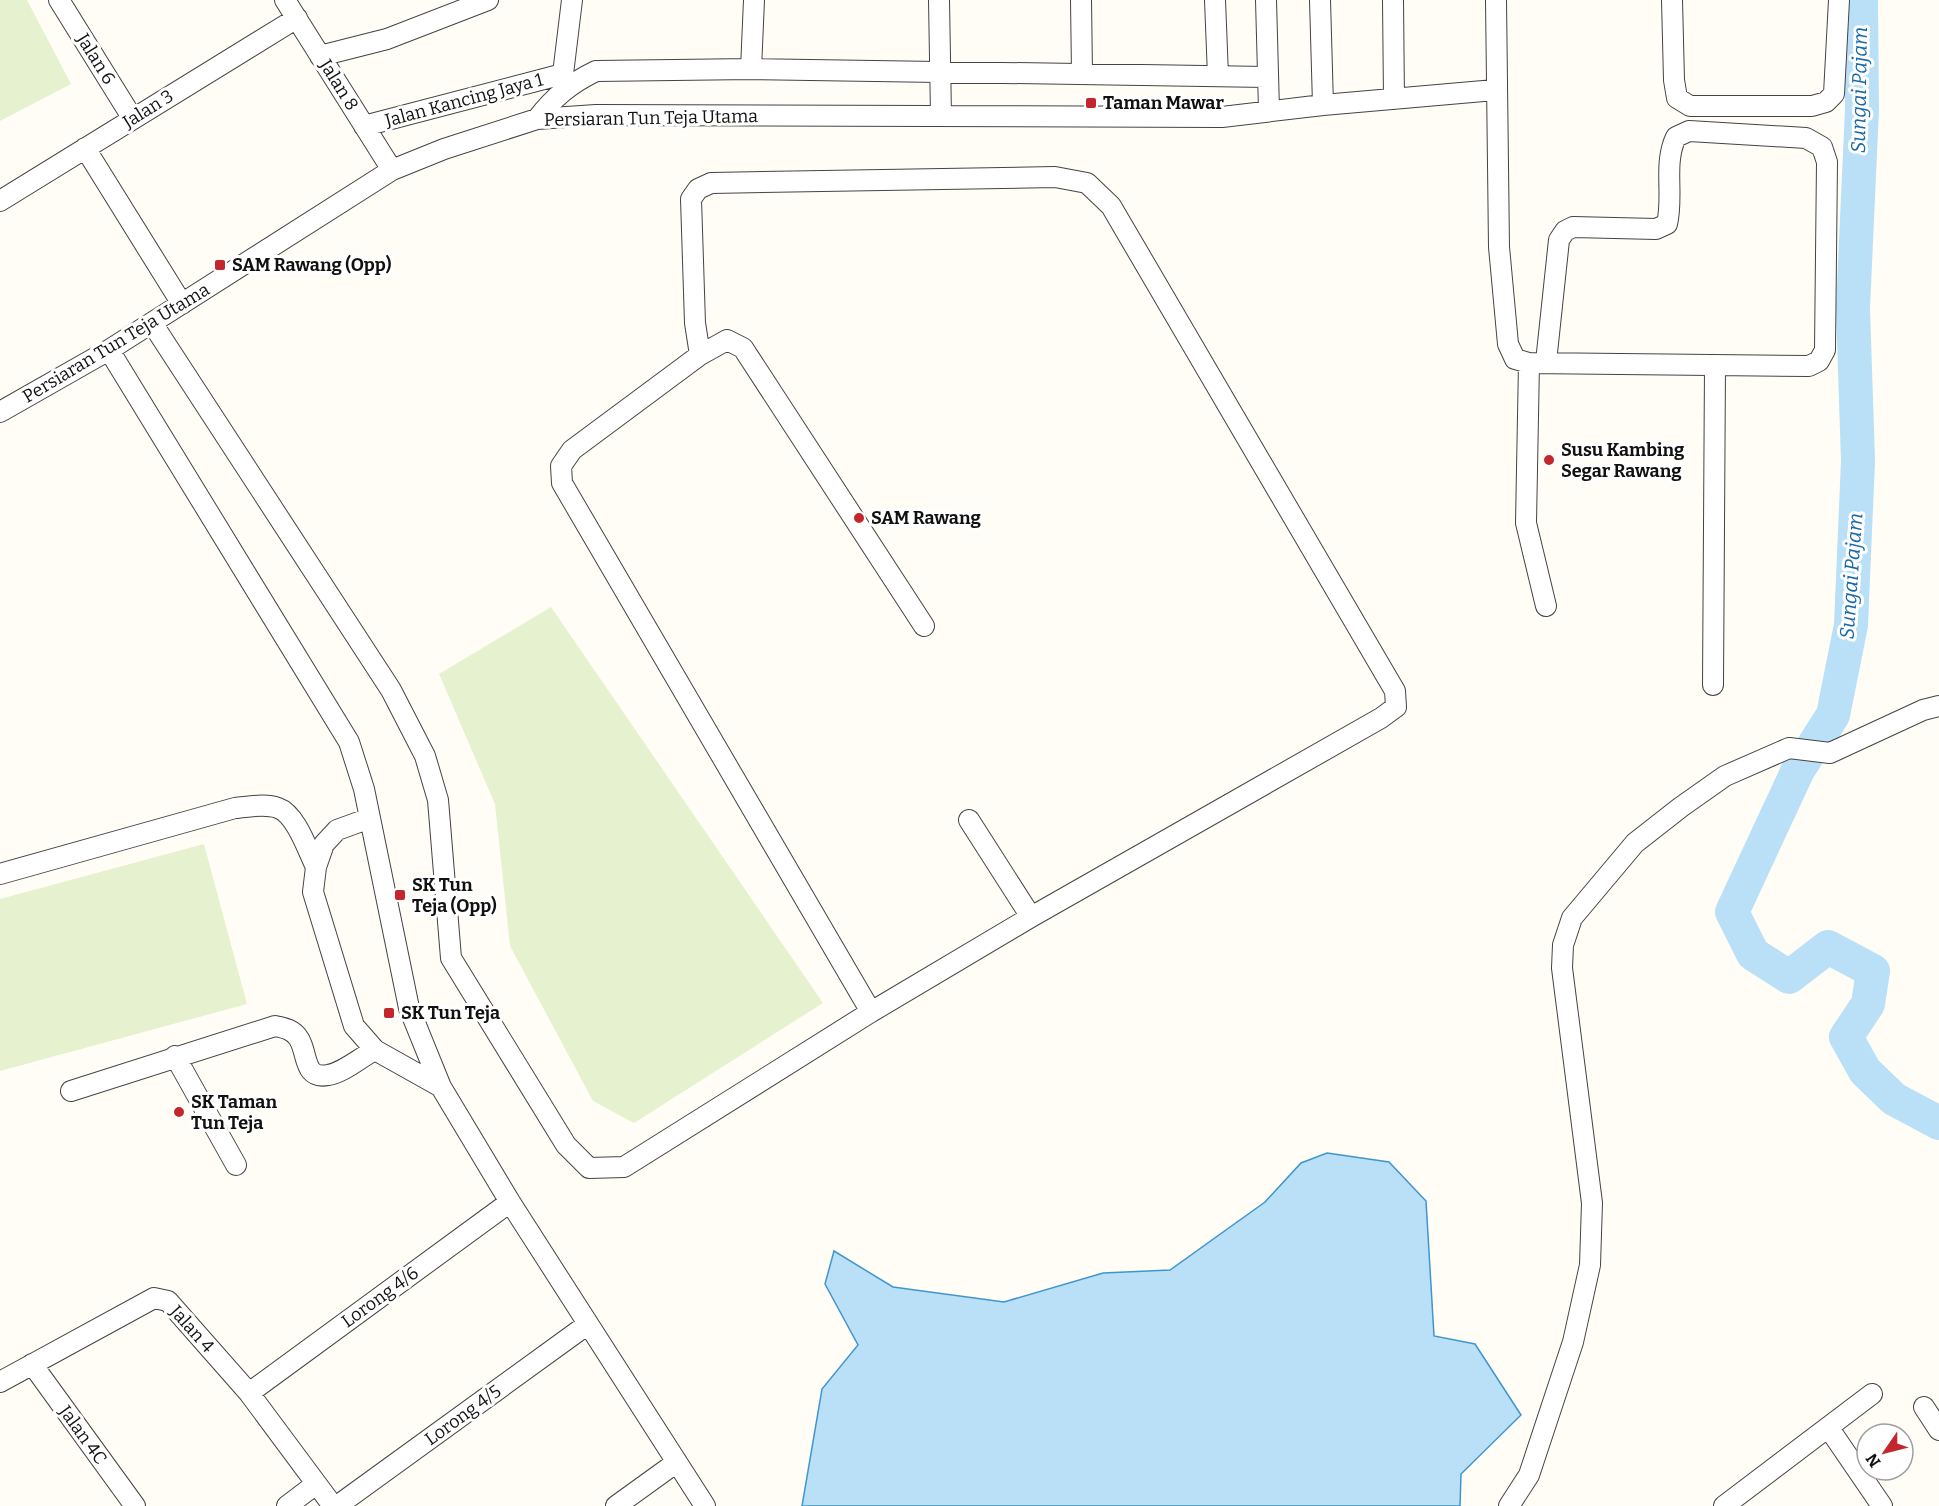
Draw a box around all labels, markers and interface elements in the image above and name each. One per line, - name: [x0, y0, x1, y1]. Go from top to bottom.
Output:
- water label: Sungai Pajam: [1846, 27, 1873, 153]
- street label: Jalan 6: [71, 29, 120, 88]
- street label: Jalan 8: [314, 55, 363, 115]
- street label: Jalan Kancing Jaya 1: [382, 68, 546, 132]
- street label: Jalan 3: [118, 85, 177, 134]
- place label: Taman Mawar: [1103, 92, 1224, 114]
- marker: Taman Mawar: [1084, 96, 1098, 110]
- street label: Persiaran Tun Teja Utama: [544, 105, 758, 131]
- place label: SAM Rawang (Opp): [232, 254, 392, 276]
- marker: SAM Rawang (Opp): [213, 258, 227, 272]
- street label: Persiaran Tun Teja Utama: [19, 278, 214, 408]
- place label: Susu Kambing Segar Rawang: [1561, 439, 1685, 482]
- marker: Susu Kambing Segar Rawang: [1542, 453, 1556, 467]
- place label: SAM Rawang: [871, 507, 982, 529]
- marker: SAM Rawang: [852, 511, 866, 525]
- water label: Sungai Pajam: [1835, 512, 1868, 640]
- place label: SK Tun Teja (Opp): [412, 874, 497, 917]
- marker: SK Tun Teja (Opp): [393, 888, 407, 902]
- place label: SK Tun Teja: [401, 1002, 500, 1024]
- marker: SK Tun Teja: [382, 1006, 396, 1020]
- place label: SK Taman Tun Teja: [191, 1091, 277, 1134]
- marker: SK Taman Tun Teja: [172, 1105, 186, 1119]
- street label: Lorong 4/6: [337, 1262, 423, 1332]
- street label: Jalan 4: [165, 1300, 219, 1357]
- street label: Lorong 4/5: [421, 1380, 505, 1450]
- street label: Jalan 4C: [54, 1400, 112, 1469]
- north arrow: [1855, 1422, 1915, 1482]
- text: N: [1862, 1450, 1884, 1471]

